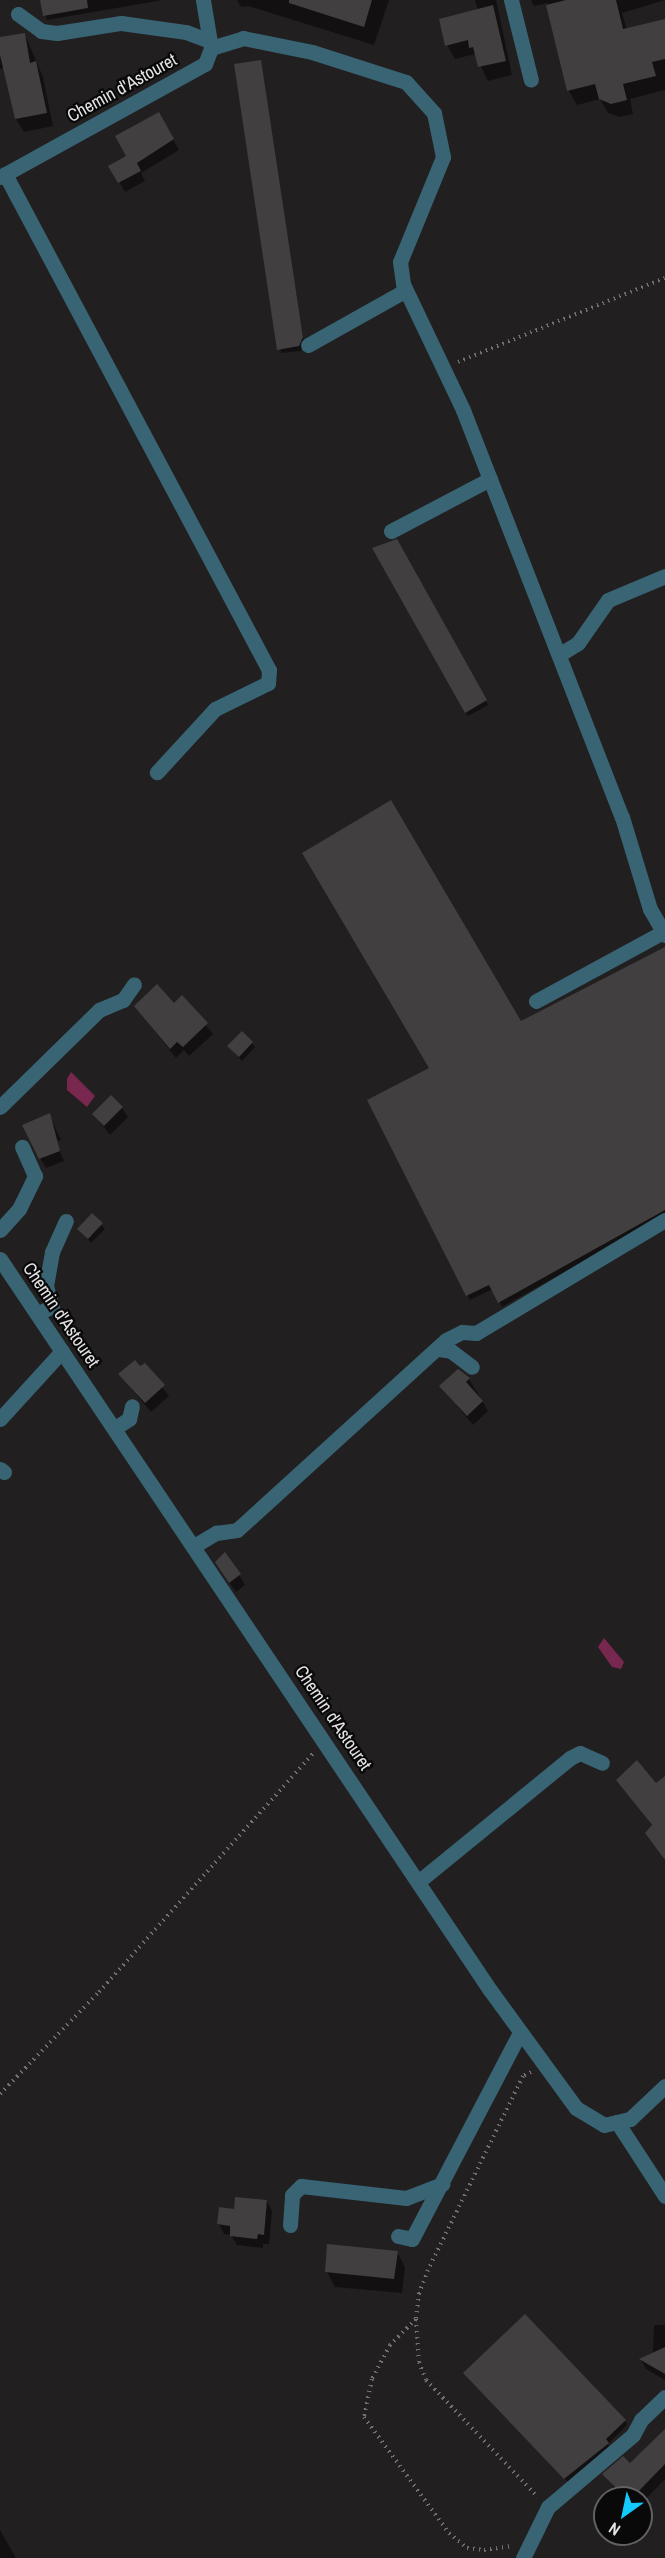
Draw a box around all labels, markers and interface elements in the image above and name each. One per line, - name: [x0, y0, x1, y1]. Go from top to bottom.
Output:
- street label: Chemin d'Astouret: [64, 49, 180, 127]
- street label: Chemin d'Astouret: [18, 1258, 104, 1372]
- street label: Chemin d'Astouret: [290, 1661, 376, 1775]
- north arrow: [593, 2486, 653, 2546]
- text: N: [604, 2518, 624, 2541]

